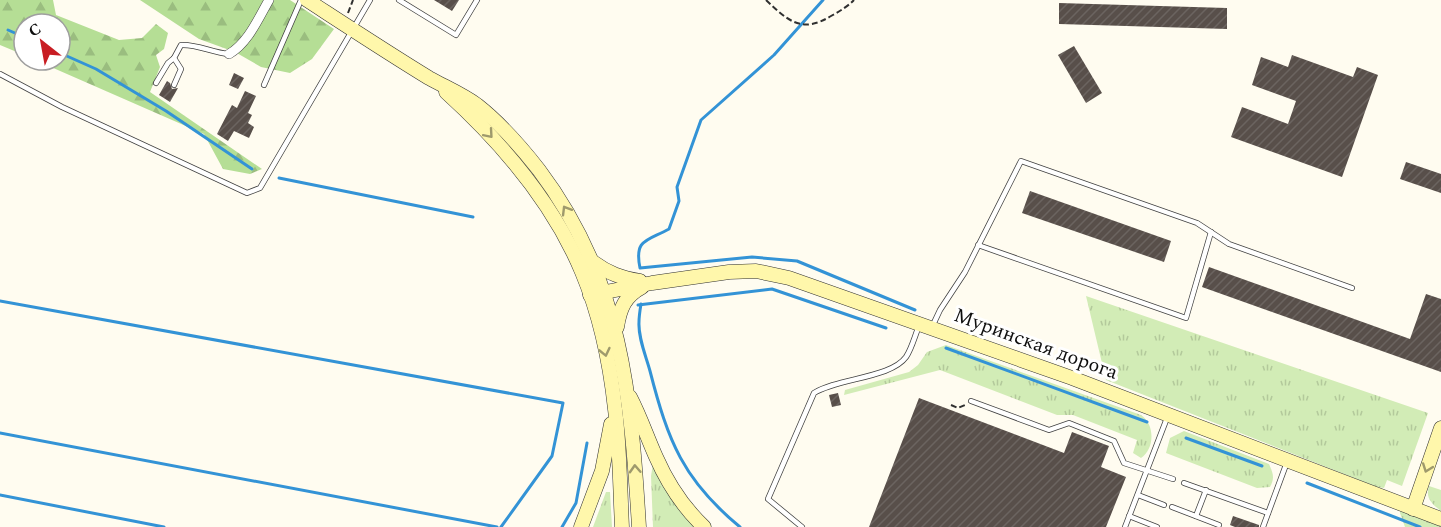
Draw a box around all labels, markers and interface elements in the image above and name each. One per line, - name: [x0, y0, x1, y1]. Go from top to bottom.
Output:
- north arrow: [12, 12, 72, 72]
- text: С: [24, 17, 46, 43]
- one-way arrow: [482, 127, 493, 138]
- one-way arrow: [562, 206, 573, 216]
- street label: Муринская дорога: [950, 300, 1122, 388]
- one-way arrow: [598, 347, 611, 357]
- one-way arrow: [1421, 463, 1434, 473]
- one-way arrow: [629, 464, 642, 473]

